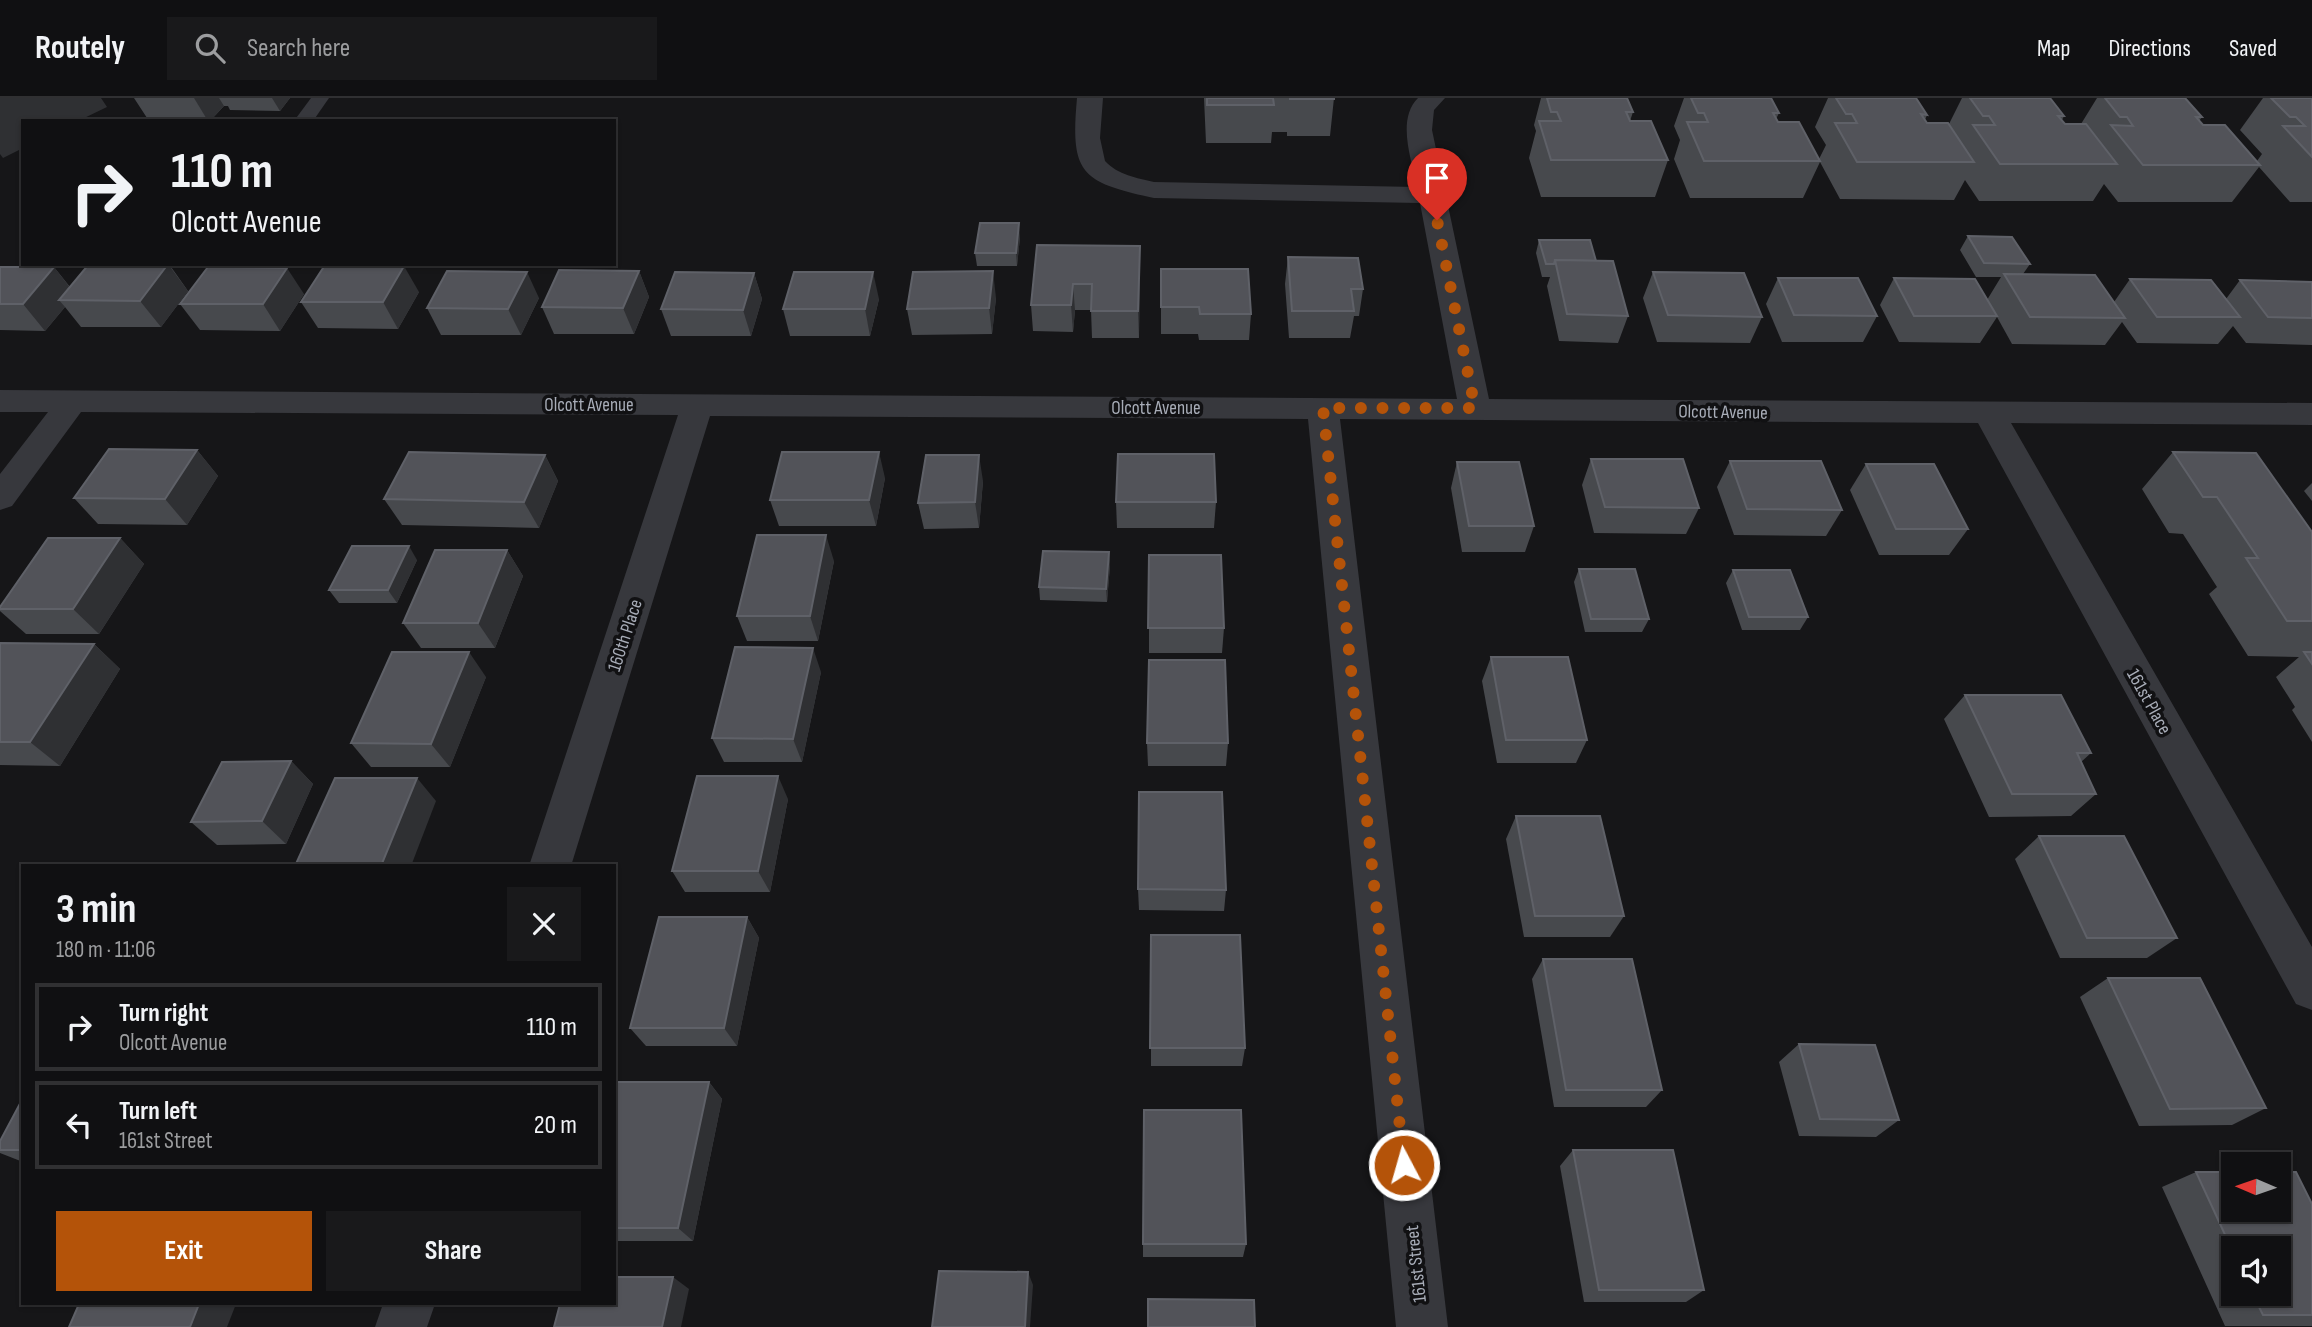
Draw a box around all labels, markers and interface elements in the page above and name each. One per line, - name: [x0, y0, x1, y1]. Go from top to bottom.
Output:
- search box: [167, 17, 657, 80]
- text: Routely: [35, 28, 125, 68]
- icon: search: [191, 29, 229, 67]
- text: Search here: [247, 33, 350, 64]
- text: Map: [2037, 34, 2070, 63]
- text: Directions: [2108, 34, 2191, 63]
- text: Saved: [2229, 34, 2277, 63]
- text: 110 m: [171, 143, 273, 202]
- icon: right: [56, 147, 147, 238]
- pin: [1407, 148, 1467, 220]
- icon: arrive: [1418, 159, 1456, 197]
- text: Olcott Avenue: [171, 203, 322, 242]
- street label: Olcott Avenue: [544, 394, 634, 417]
- street label: Olcott Avenue: [1111, 397, 1201, 420]
- street label: Olcott Avenue: [1678, 400, 1768, 425]
- street label: 160th Place: [603, 597, 648, 674]
- street label: 161st Place: [2121, 665, 2176, 738]
- text: 3 min: [56, 884, 136, 935]
- button: close: [507, 887, 581, 961]
- text: 180 m · 11:06: [56, 936, 155, 964]
- text: Turn right: [119, 998, 208, 1029]
- icon: right: [60, 1008, 98, 1046]
- text: 110 m: [526, 1012, 577, 1043]
- text: Olcott Avenue: [119, 1029, 227, 1057]
- text: Turn left: [119, 1096, 197, 1127]
- icon: left: [60, 1106, 98, 1144]
- text: 20 m: [534, 1110, 577, 1141]
- text: 161st Street: [119, 1127, 213, 1155]
- position arrow: [1367, 1128, 1441, 1202]
- north arrow: [2221, 1152, 2291, 1222]
- map controls: [2221, 1152, 2291, 1306]
- button: Exit: [56, 1211, 312, 1291]
- button: Share: [326, 1211, 581, 1291]
- street label: 161st Street: [1401, 1224, 1432, 1304]
- button: sound: [2221, 1236, 2291, 1306]

